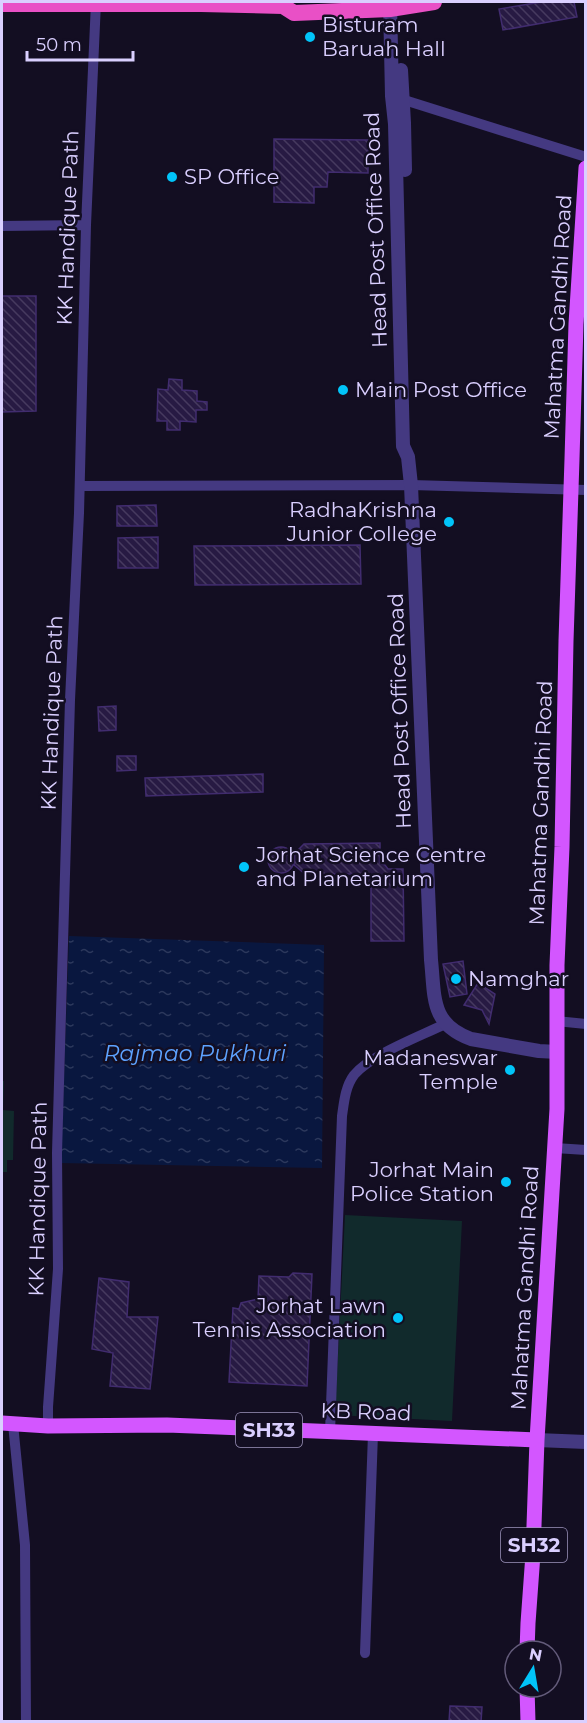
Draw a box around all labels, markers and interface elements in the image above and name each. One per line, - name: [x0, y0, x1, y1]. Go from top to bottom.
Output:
- place label: Bisturam Baruah Hall: [322, 12, 446, 61]
- scale bar: [27, 24, 134, 62]
- marker: Bisturam Baruah Hall: [303, 30, 317, 44]
- text: 50 m: [36, 34, 82, 56]
- street label: Head Post Office Road: [359, 112, 392, 348]
- street label: KK Handique Path: [52, 130, 83, 326]
- place label: SP Office: [184, 164, 279, 189]
- marker: SP Office: [165, 170, 179, 184]
- street label: Mahatma Gandhi Road: [539, 194, 576, 440]
- place label: Main Post Office: [355, 377, 527, 402]
- marker: Main Post Office: [336, 383, 350, 397]
- place label: RadhaKrishna Junior College: [286, 497, 437, 546]
- marker: RadhaKrishna Junior College: [442, 515, 456, 529]
- street label: Head Post Office Road: [383, 593, 416, 829]
- street label: KK Handique Path: [36, 615, 67, 811]
- street label: Mahatma Gandhi Road: [524, 680, 557, 926]
- place label: Jorhat Science Centre and Planetarium: [255, 842, 486, 891]
- marker: Jorhat Science Centre and Planetarium: [237, 860, 251, 874]
- place label: Namghar: [468, 966, 569, 991]
- marker: Namghar: [449, 972, 463, 986]
- water label: Rajmao Pukhuri: [104, 1040, 286, 1067]
- place label: Madaneswar Temple: [363, 1045, 498, 1094]
- marker: Madaneswar Temple: [503, 1063, 517, 1077]
- street label: KK Handique Path: [23, 1101, 52, 1297]
- place label: Jorhat Main Police Station: [350, 1157, 494, 1206]
- street label: Mahatma Gandhi Road: [506, 1165, 543, 1411]
- marker: Jorhat Main Police Station: [499, 1175, 513, 1189]
- place label: Jorhat Lawn Tennis Association: [193, 1293, 386, 1342]
- marker: Jorhat Lawn Tennis Association: [391, 1311, 405, 1325]
- street label: KB Road: [320, 1397, 412, 1426]
- road number: SH33: [236, 1413, 302, 1447]
- road number: SH32: [501, 1528, 567, 1562]
- north arrow: [503, 1639, 563, 1699]
- text: N: [528, 1644, 544, 1665]

